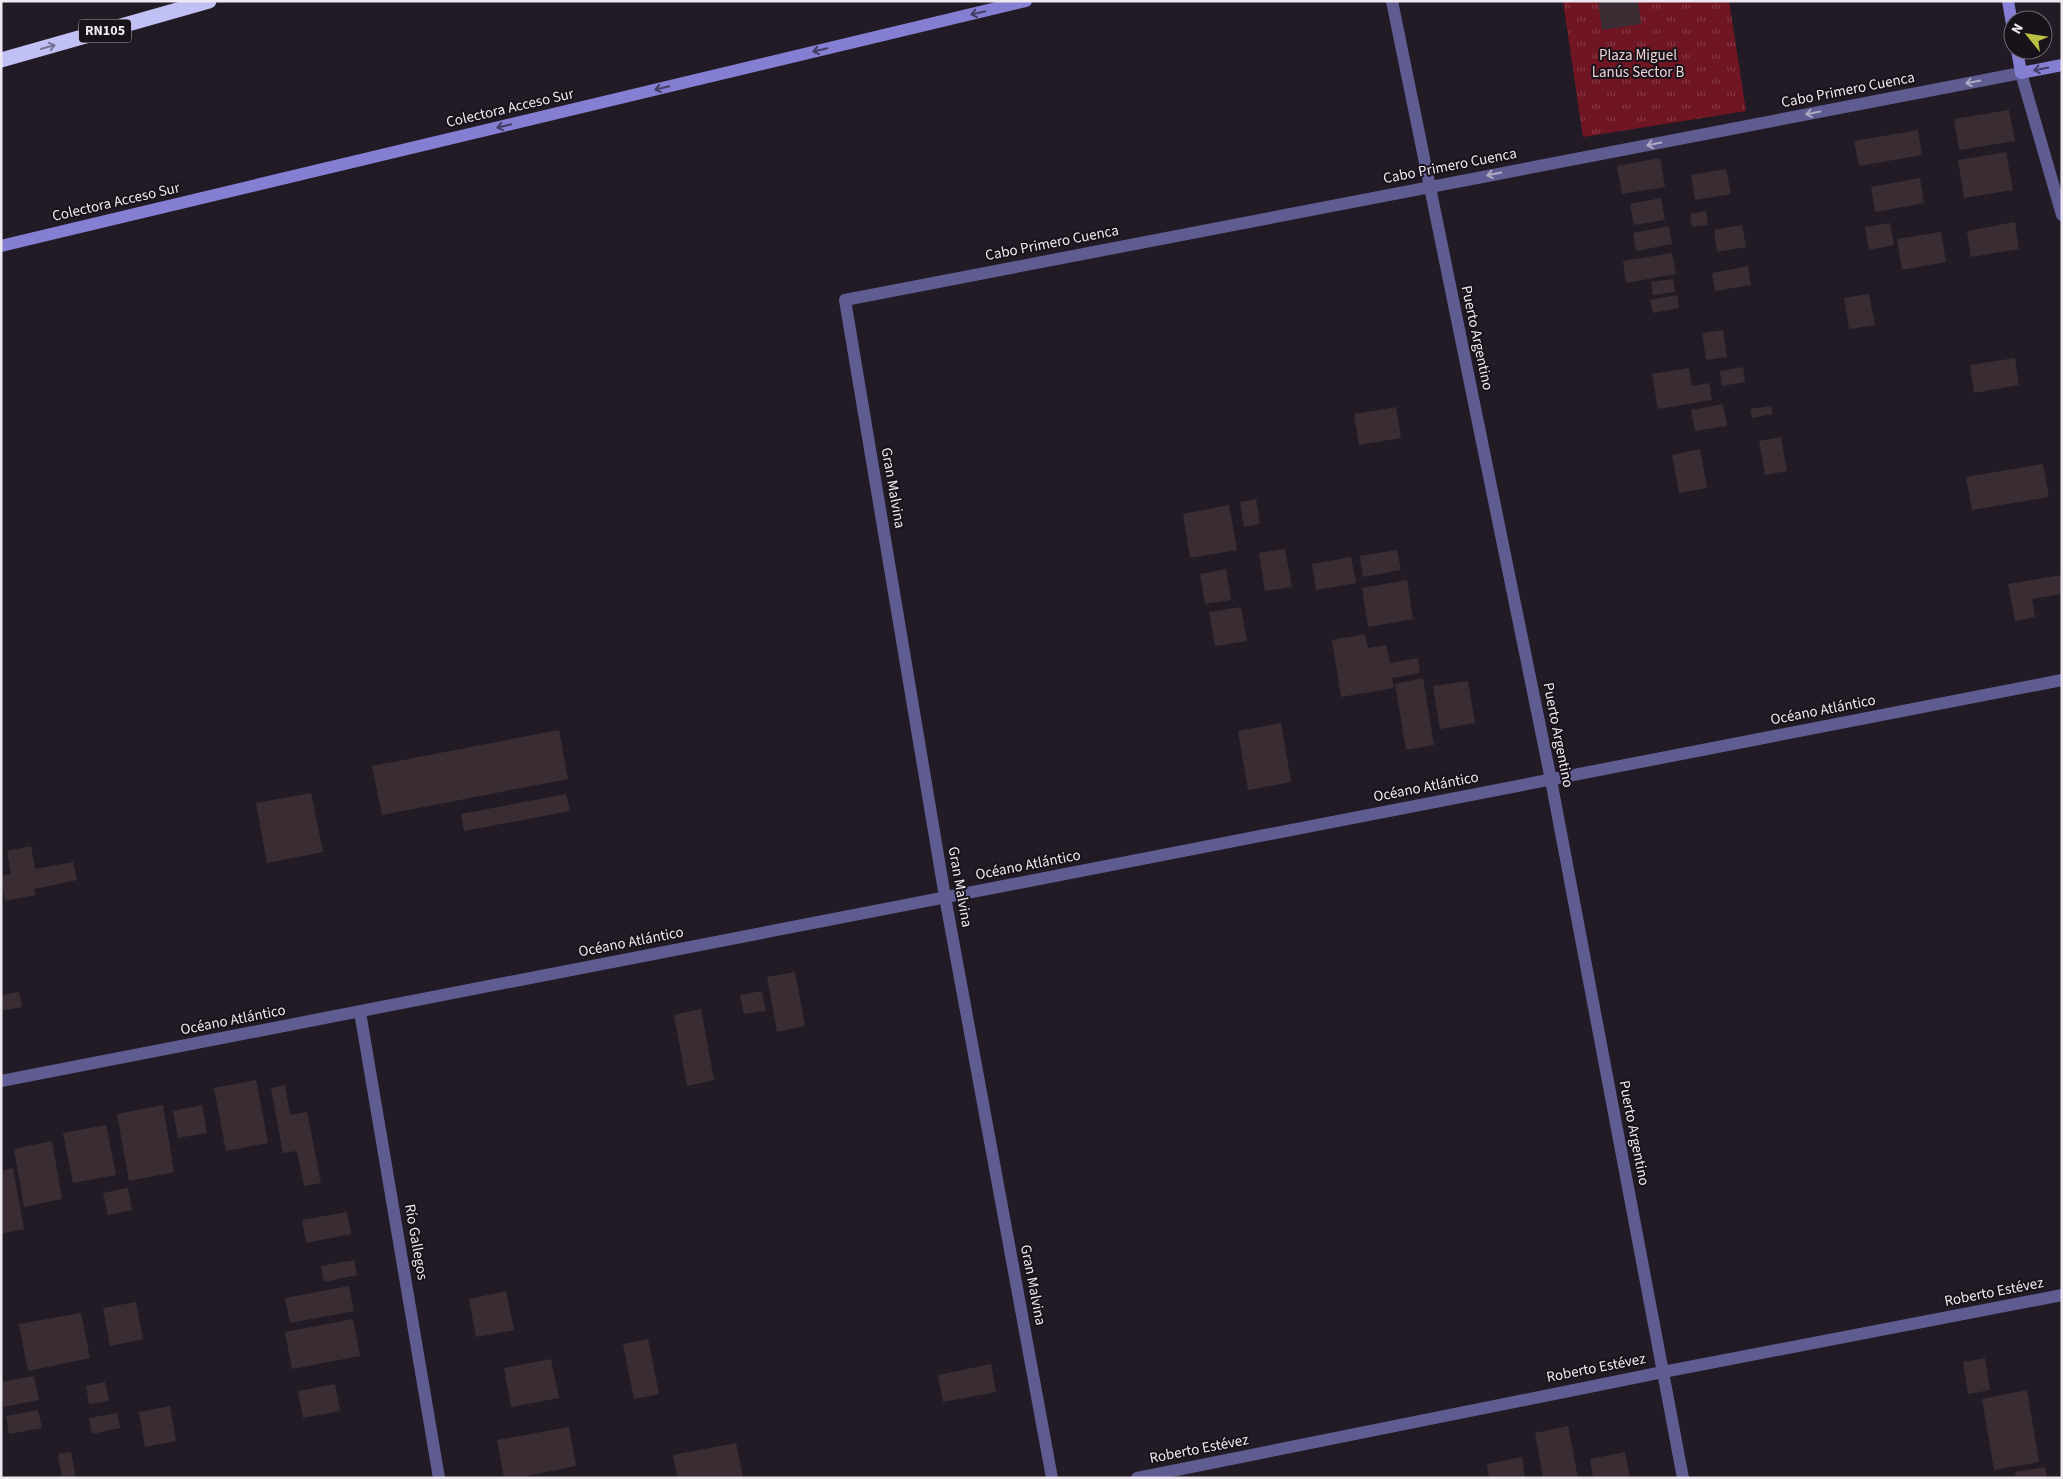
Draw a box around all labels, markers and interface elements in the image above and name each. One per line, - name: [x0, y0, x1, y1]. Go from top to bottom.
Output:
- one-way arrow: [971, 9, 987, 18]
- north arrow: [2003, 10, 2053, 60]
- road number: RN105: [79, 20, 131, 42]
- text: N: [2007, 20, 2029, 38]
- one-way arrow: [40, 42, 56, 51]
- park label: Plaza Miguel Lanús Sector B: [1592, 45, 1685, 83]
- one-way arrow: [813, 46, 829, 55]
- one-way arrow: [2034, 65, 2050, 74]
- street label: Cabo Primero Cuenca: [1780, 67, 1916, 113]
- one-way arrow: [1965, 78, 1981, 87]
- street label: Colectora Acceso Sur: [444, 83, 577, 133]
- one-way arrow: [655, 84, 671, 93]
- one-way arrow: [1806, 109, 1822, 118]
- one-way arrow: [497, 122, 513, 131]
- one-way arrow: [1646, 140, 1662, 150]
- street label: Cabo Primero Cuenca: [1382, 143, 1518, 189]
- one-way arrow: [1486, 170, 1502, 180]
- street label: Colectora Acceso Sur: [50, 177, 183, 227]
- street label: Cabo Primero Cuenca: [984, 220, 1120, 266]
- street label: Puerto Argentino: [1456, 284, 1498, 392]
- street label: Gran Malvina: [876, 446, 910, 530]
- street label: Puerto Argentino: [1538, 681, 1578, 789]
- street label: Océano Atlántico: [1769, 690, 1877, 730]
- street label: Océano Atlántico: [1372, 767, 1480, 807]
- street label: Gran Malvina: [943, 845, 977, 929]
- street label: Océano Atlántico: [974, 845, 1082, 885]
- street label: Océano Atlántico: [577, 922, 685, 962]
- street label: Océano Atlántico: [179, 1000, 287, 1040]
- street label: Puerto Argentino: [1614, 1079, 1654, 1187]
- street label: Río Gallegos: [399, 1202, 433, 1282]
- street label: Gran Malvina: [1015, 1243, 1051, 1327]
- street label: Roberto Estévez: [1943, 1272, 2045, 1312]
- street label: Roberto Estévez: [1545, 1348, 1647, 1388]
- street label: Roberto Estévez: [1148, 1429, 1250, 1469]

